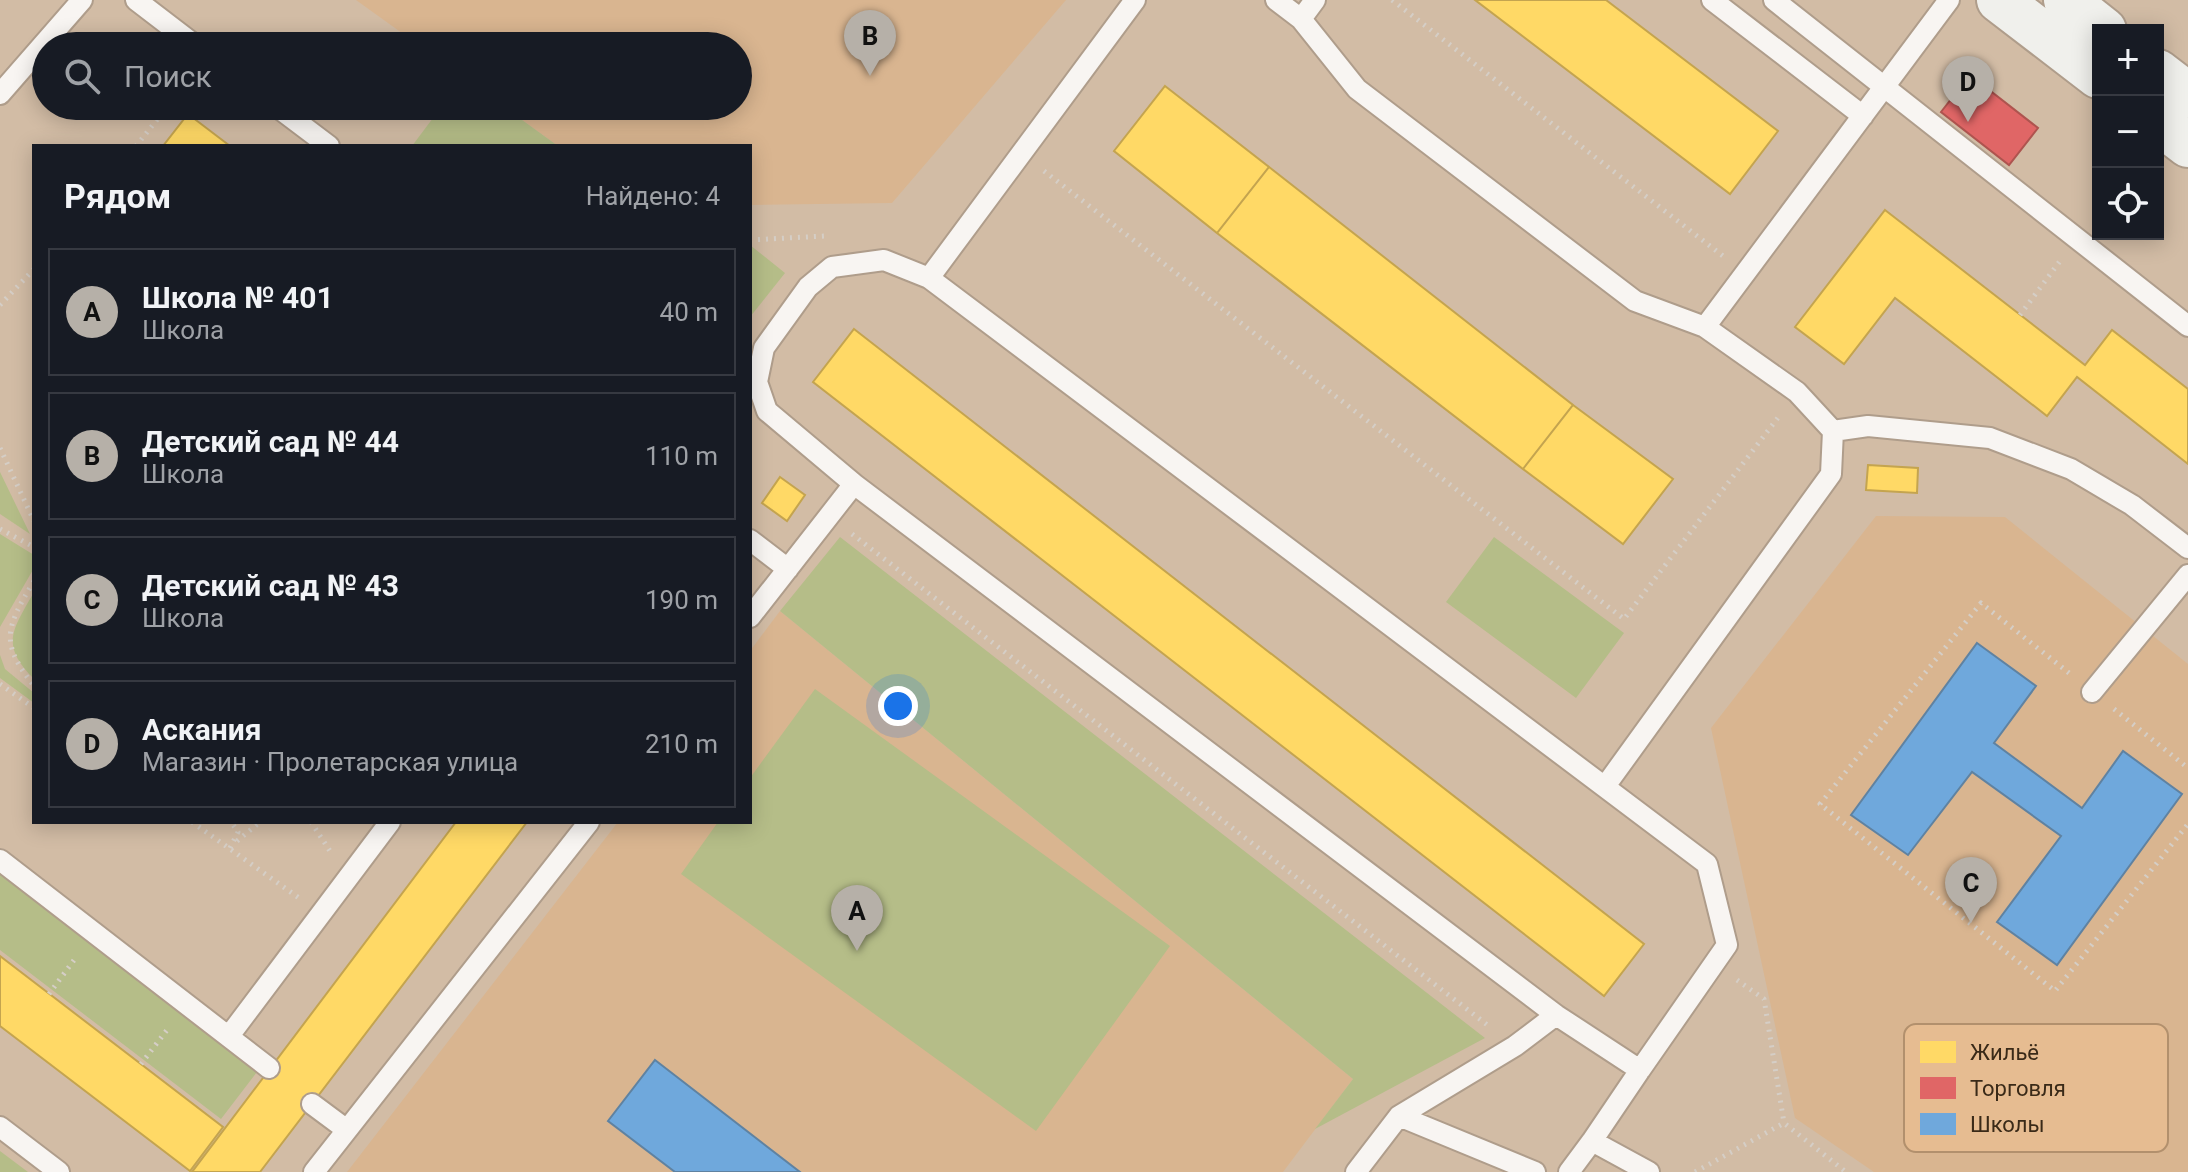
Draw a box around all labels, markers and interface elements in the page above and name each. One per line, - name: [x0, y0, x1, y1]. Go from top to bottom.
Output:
- pin: B: [844, 10, 896, 76]
- map controls: [2092, 24, 2164, 240]
- button: +: [2092, 24, 2164, 96]
- search box: [32, 32, 752, 120]
- icon: search: [60, 54, 104, 98]
- pin: D: [1942, 56, 1994, 122]
- text: Поиск: [124, 59, 212, 94]
- button: −: [2092, 96, 2164, 168]
- button: locate: [2092, 168, 2164, 240]
- text: Рядом: [64, 176, 171, 216]
- text: Найдено: 4: [586, 181, 720, 211]
- text: Школа № 401: [142, 280, 334, 315]
- text: A: [83, 297, 101, 327]
- text: 40 m: [660, 297, 718, 327]
- text: Школа: [142, 315, 224, 345]
- text: Детский сад № 44: [142, 424, 399, 459]
- text: B: [84, 441, 100, 471]
- text: 110 m: [645, 441, 718, 471]
- text: Школа: [142, 459, 224, 489]
- text: Детский сад № 43: [142, 568, 399, 603]
- text: C: [83, 585, 101, 615]
- text: 190 m: [645, 585, 718, 615]
- text: Школа: [142, 603, 224, 633]
- your location: [878, 686, 918, 726]
- text: Аскания: [142, 712, 261, 747]
- text: D: [84, 729, 100, 759]
- text: 210 m: [645, 729, 718, 759]
- text: Магазин · Пролетарская улица: [142, 747, 518, 777]
- pin: C: [1945, 857, 1997, 923]
- pin: A: [831, 885, 883, 951]
- legend: [1904, 1024, 2168, 1152]
- text: Жильё: [1970, 1040, 2039, 1065]
- text: Торговля: [1970, 1076, 2066, 1101]
- text: Школы: [1970, 1112, 2045, 1137]

